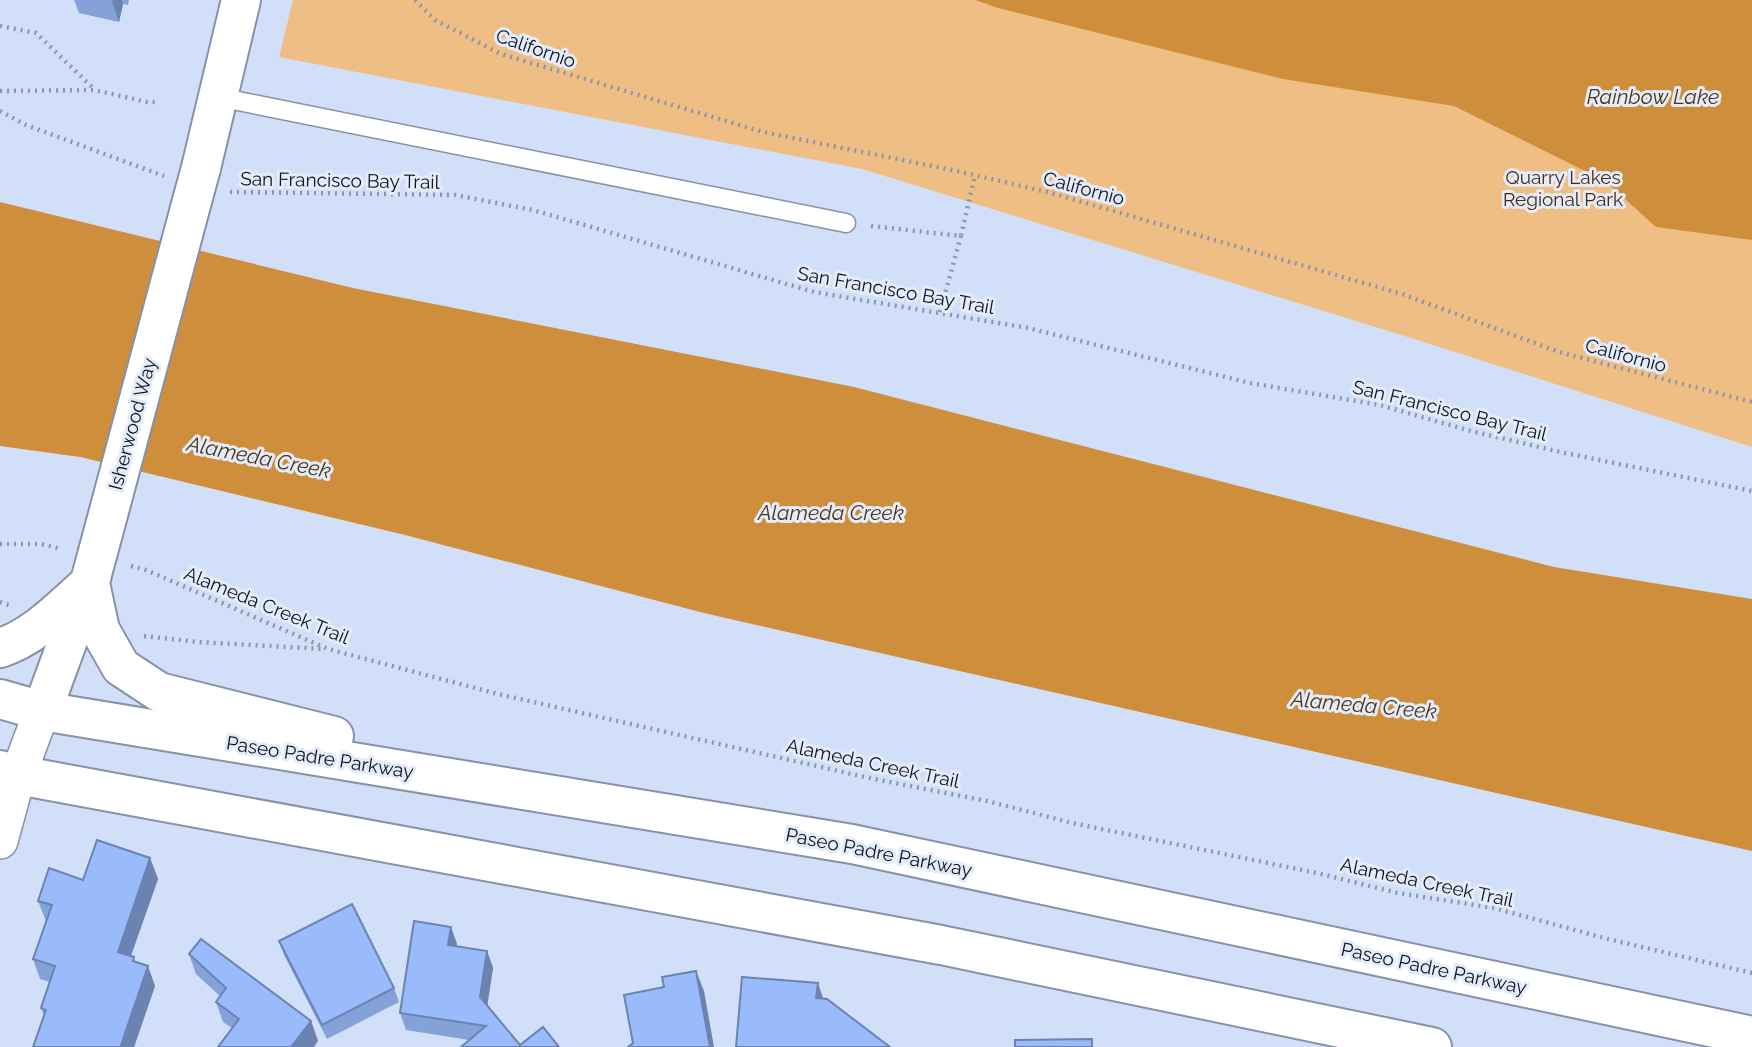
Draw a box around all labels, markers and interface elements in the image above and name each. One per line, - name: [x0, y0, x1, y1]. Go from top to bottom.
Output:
- street label: Californio: [493, 24, 579, 72]
- water label: Rainbow Lake: [1587, 84, 1719, 109]
- park label: Quarry Lakes Regional Park: [1503, 166, 1623, 210]
- street label: San Francisco Bay Trail: [240, 167, 441, 193]
- street label: Californio: [1041, 167, 1127, 209]
- street label: San Francisco Bay Trail: [796, 262, 997, 318]
- street label: Californio: [1583, 334, 1669, 376]
- street label: Isherwood Way: [104, 356, 160, 492]
- street label: San Francisco Bay Trail: [1351, 375, 1550, 445]
- water label: Alameda Creek: [184, 431, 333, 483]
- water label: Alameda Creek: [757, 500, 904, 525]
- street label: Alameda Creek Trail: [181, 562, 354, 649]
- water label: Alameda Creek: [1289, 686, 1438, 724]
- street label: Paseo Padre Parkway: [225, 731, 415, 783]
- street label: Alameda Creek Trail: [785, 734, 962, 792]
- street label: Paseo Padre Parkway: [784, 823, 974, 881]
- street label: Alameda Creek Trail: [1339, 853, 1516, 911]
- street label: Paseo Padre Parkway: [1339, 938, 1529, 998]

